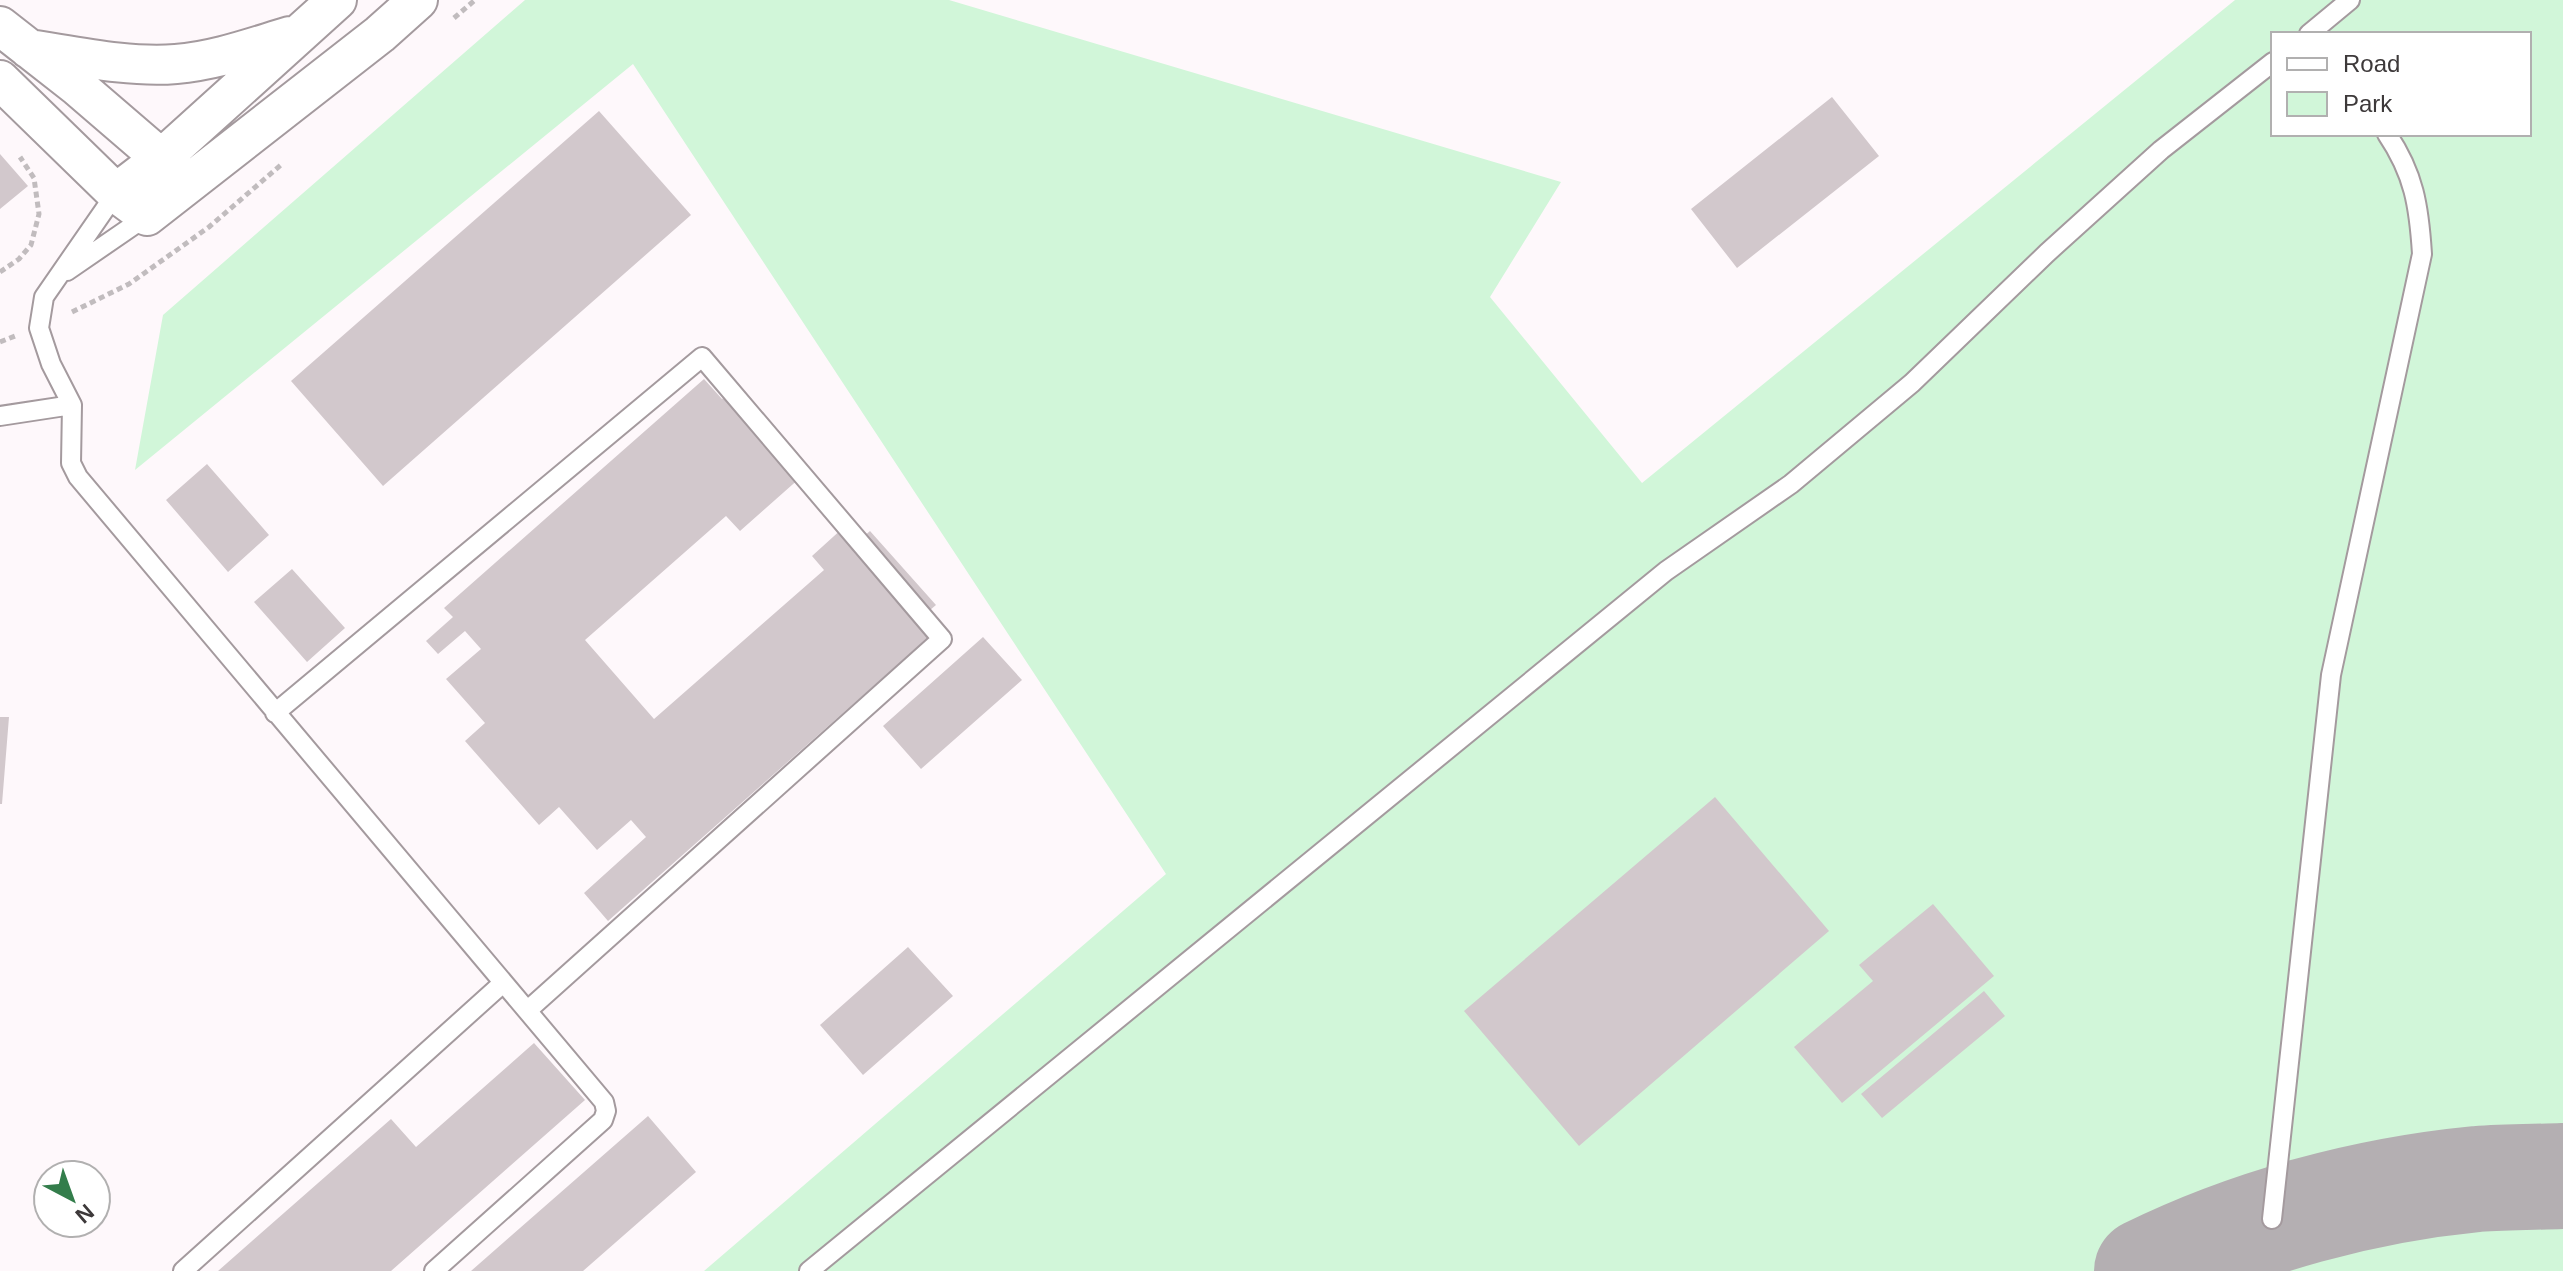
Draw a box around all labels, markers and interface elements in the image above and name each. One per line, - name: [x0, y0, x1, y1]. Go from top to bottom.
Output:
- legend: [2271, 32, 2531, 136]
- text: Road: [2343, 50, 2400, 77]
- text: Park: [2343, 90, 2393, 117]
- north arrow: [32, 1159, 112, 1239]
- text: N: [71, 1199, 99, 1228]

